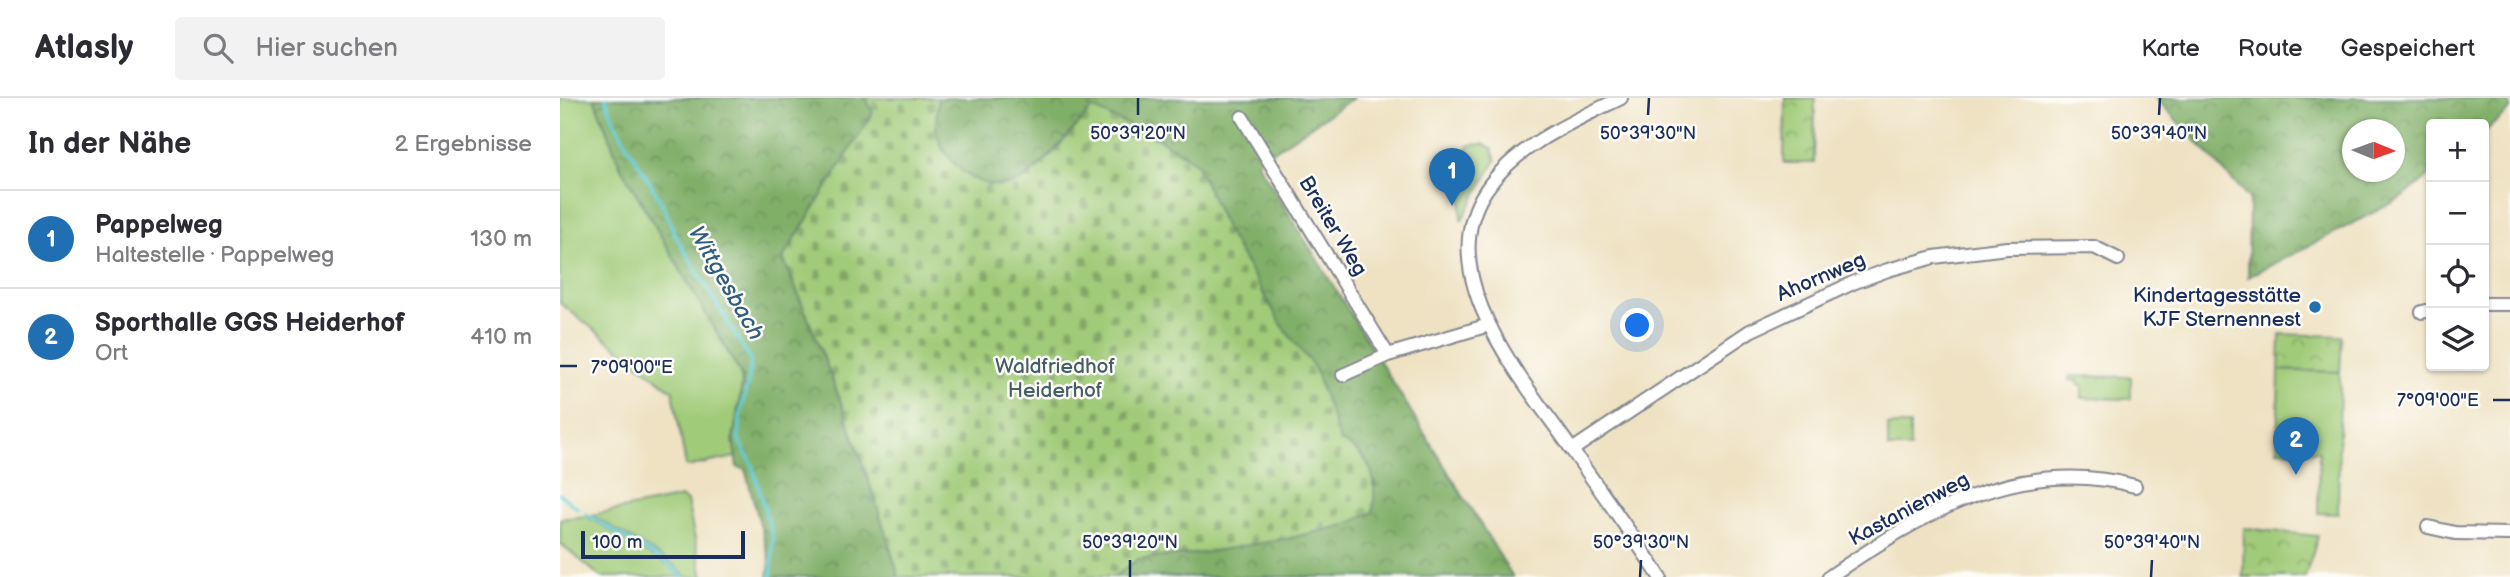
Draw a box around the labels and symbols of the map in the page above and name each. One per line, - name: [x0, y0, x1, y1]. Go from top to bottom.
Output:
- north arrow: [2342, 119, 2405, 182]
- text: 50°39'20"N: [1090, 123, 1186, 144]
- text: 50°39'30"N: [1600, 123, 1696, 144]
- text: 50°39'40"N: [2111, 123, 2207, 144]
- pin: 1: [1429, 148, 1475, 206]
- street label: Breiter Weg: [1293, 172, 1373, 280]
- water label: Wittgesbach: [682, 221, 770, 346]
- street label: Ahornweg: [1773, 247, 1869, 307]
- place label: Kindertagesstätte KJF Sternennest: [2133, 283, 2302, 332]
- marker: Kindertagesstätte KJF Sternennest: [2307, 299, 2323, 315]
- your location: [1620, 308, 1654, 342]
- park label: Waldfriedhof Heiderhof: [995, 354, 1115, 403]
- text: 7°09'00"E: [591, 357, 673, 378]
- text: 7°09'00"E: [2397, 390, 2479, 411]
- pin: 2: [2273, 417, 2319, 475]
- street label: Kastanienweg: [1845, 467, 1973, 551]
- scale bar: [581, 528, 746, 560]
- text: 50°39'20"N: [1082, 532, 1178, 553]
- text: 50°39'30"N: [1593, 532, 1689, 553]
- text: 50°39'40"N: [2104, 532, 2200, 553]

